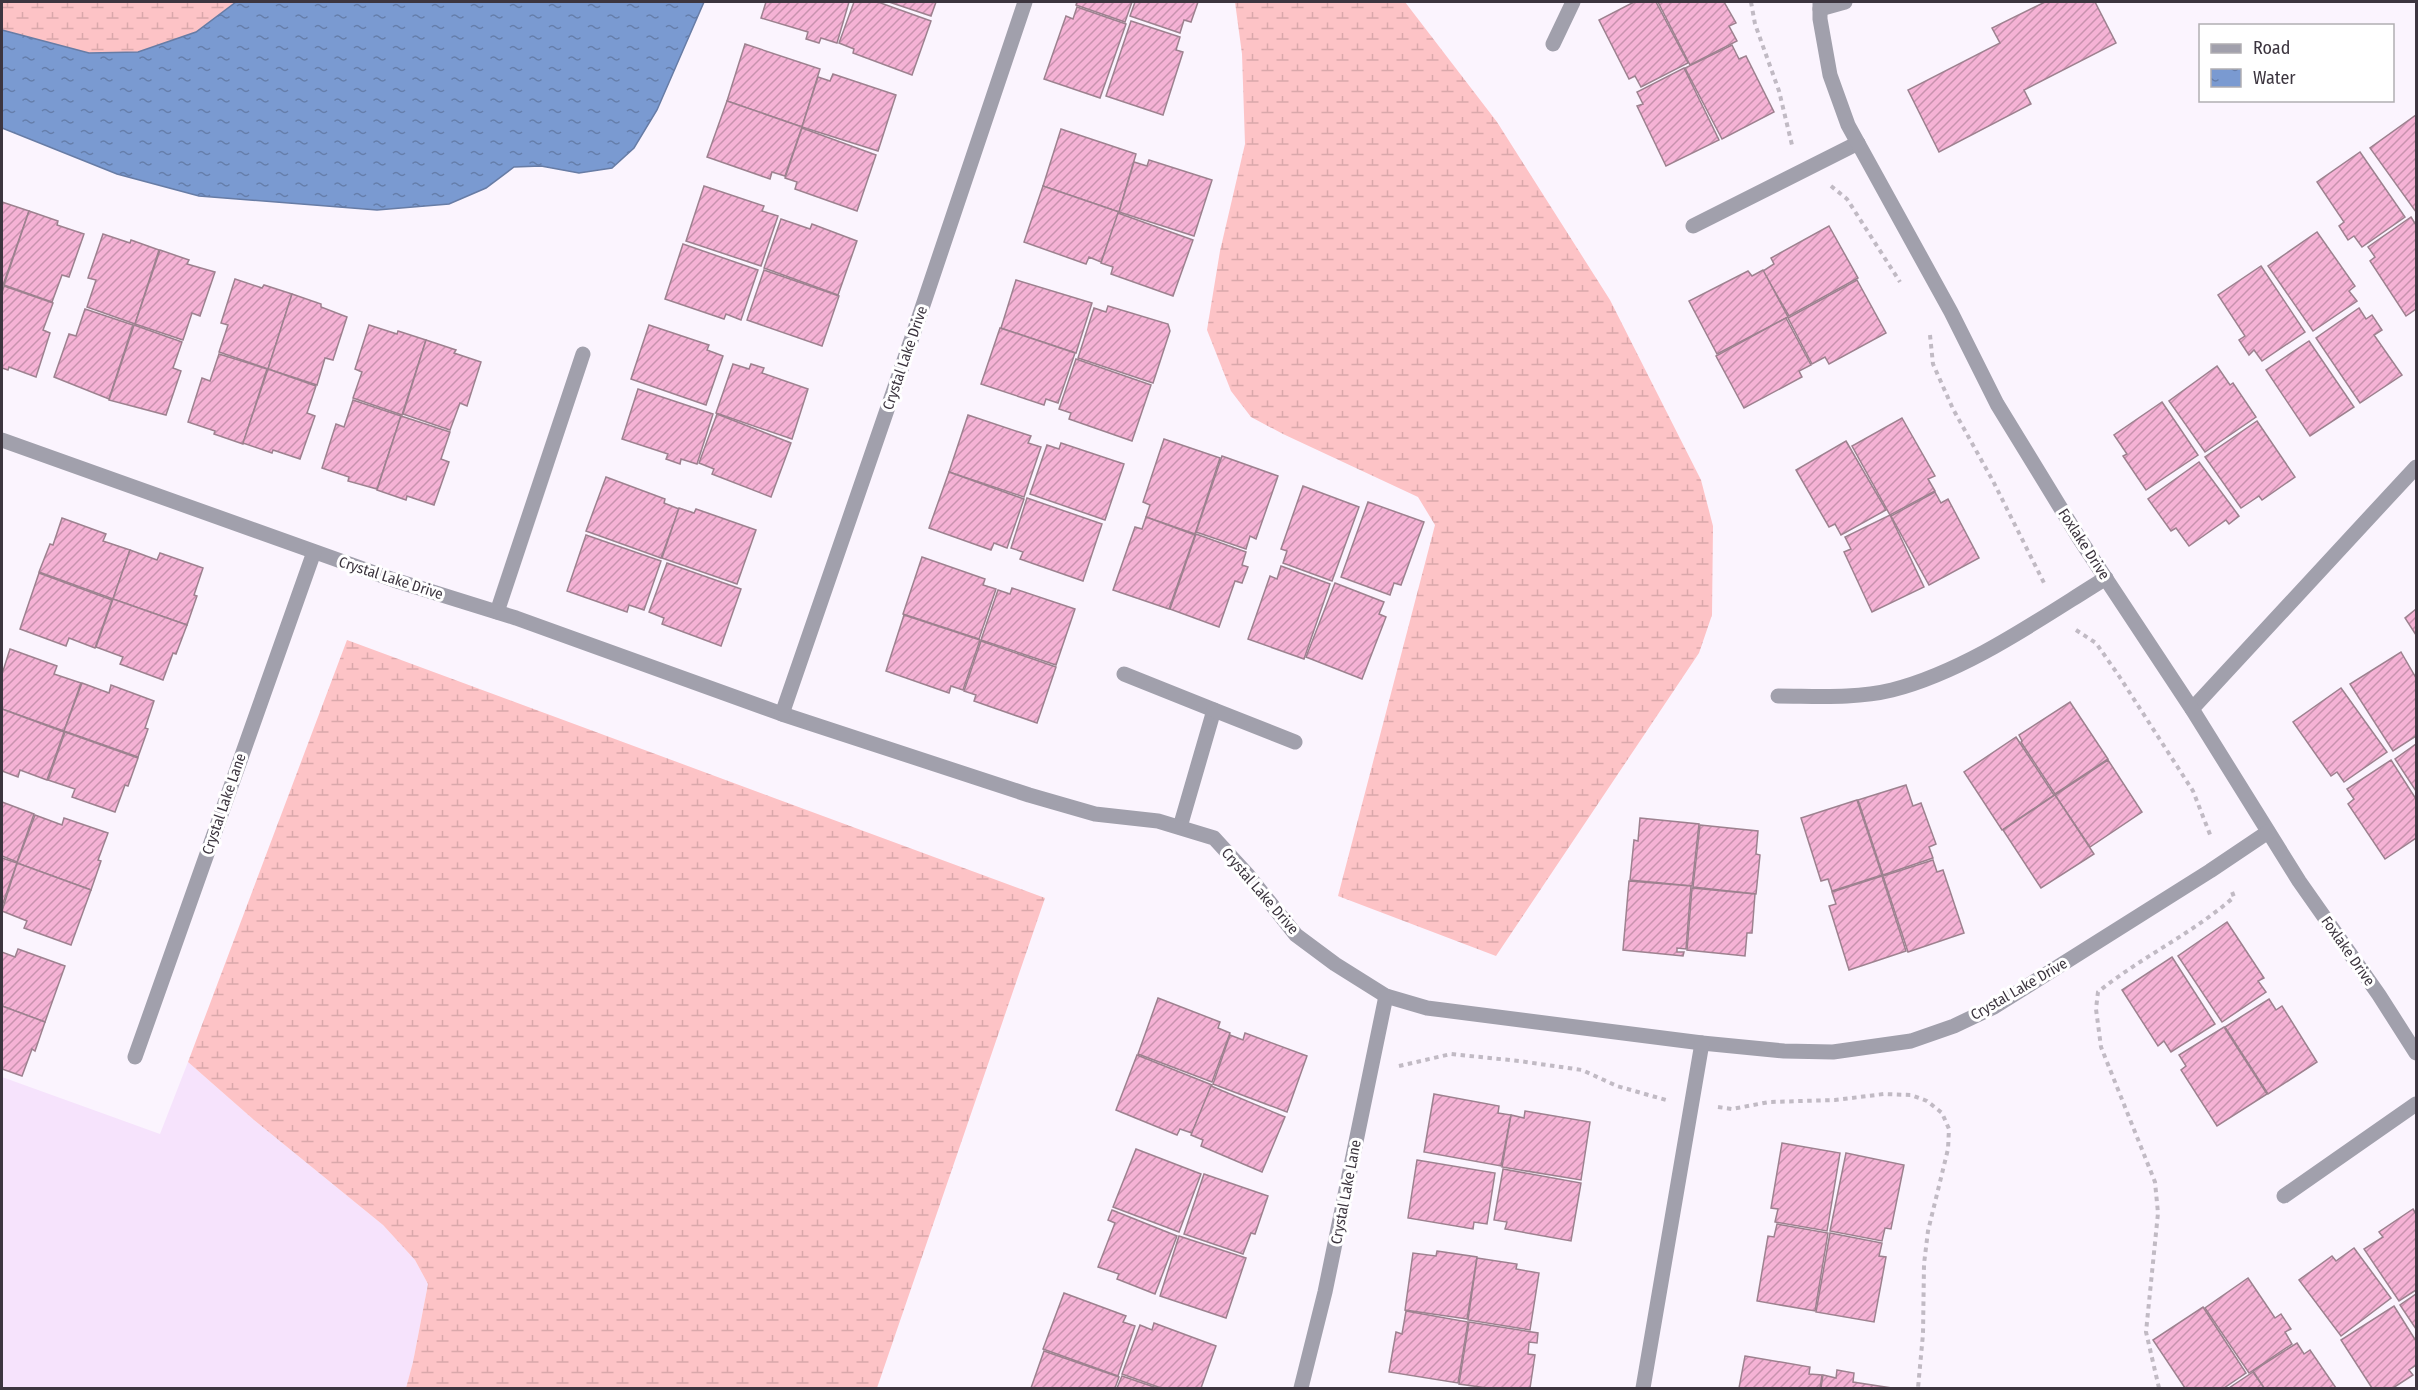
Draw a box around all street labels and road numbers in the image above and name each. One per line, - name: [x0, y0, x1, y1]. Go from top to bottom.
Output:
- street label: Crystal Lake Drive: [879, 304, 931, 412]
- street label: Foxlake Drive: [2054, 505, 2114, 583]
- street label: Crystal Lake Drive: [337, 553, 445, 603]
- street label: Crystal Lake Lane: [198, 751, 250, 857]
- street label: Crystal Lake Drive: [1218, 844, 1302, 938]
- street label: Foxlake Drive: [2317, 913, 2379, 989]
- street label: Crystal Lake Drive: [1967, 954, 2071, 1024]
- street label: Crystal Lake Lane: [1327, 1138, 1365, 1246]

